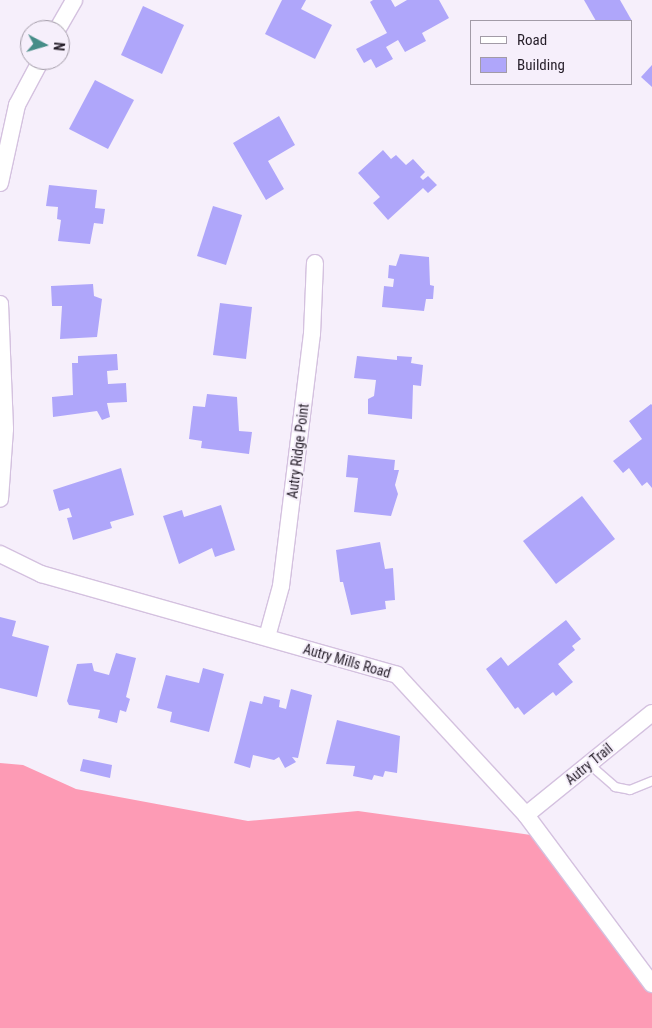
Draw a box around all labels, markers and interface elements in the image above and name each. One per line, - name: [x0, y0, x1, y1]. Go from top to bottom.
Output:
- north arrow: [20, 20, 70, 70]
- legend: [470, 20, 632, 85]
- text: Road: [517, 31, 547, 49]
- text: N: [51, 41, 67, 52]
- text: Building: [517, 56, 565, 74]
- street label: Autry Ridge Point: [284, 403, 312, 499]
- street label: Autry Mills Road: [301, 640, 393, 682]
- street label: Autry Trail: [562, 740, 616, 788]

